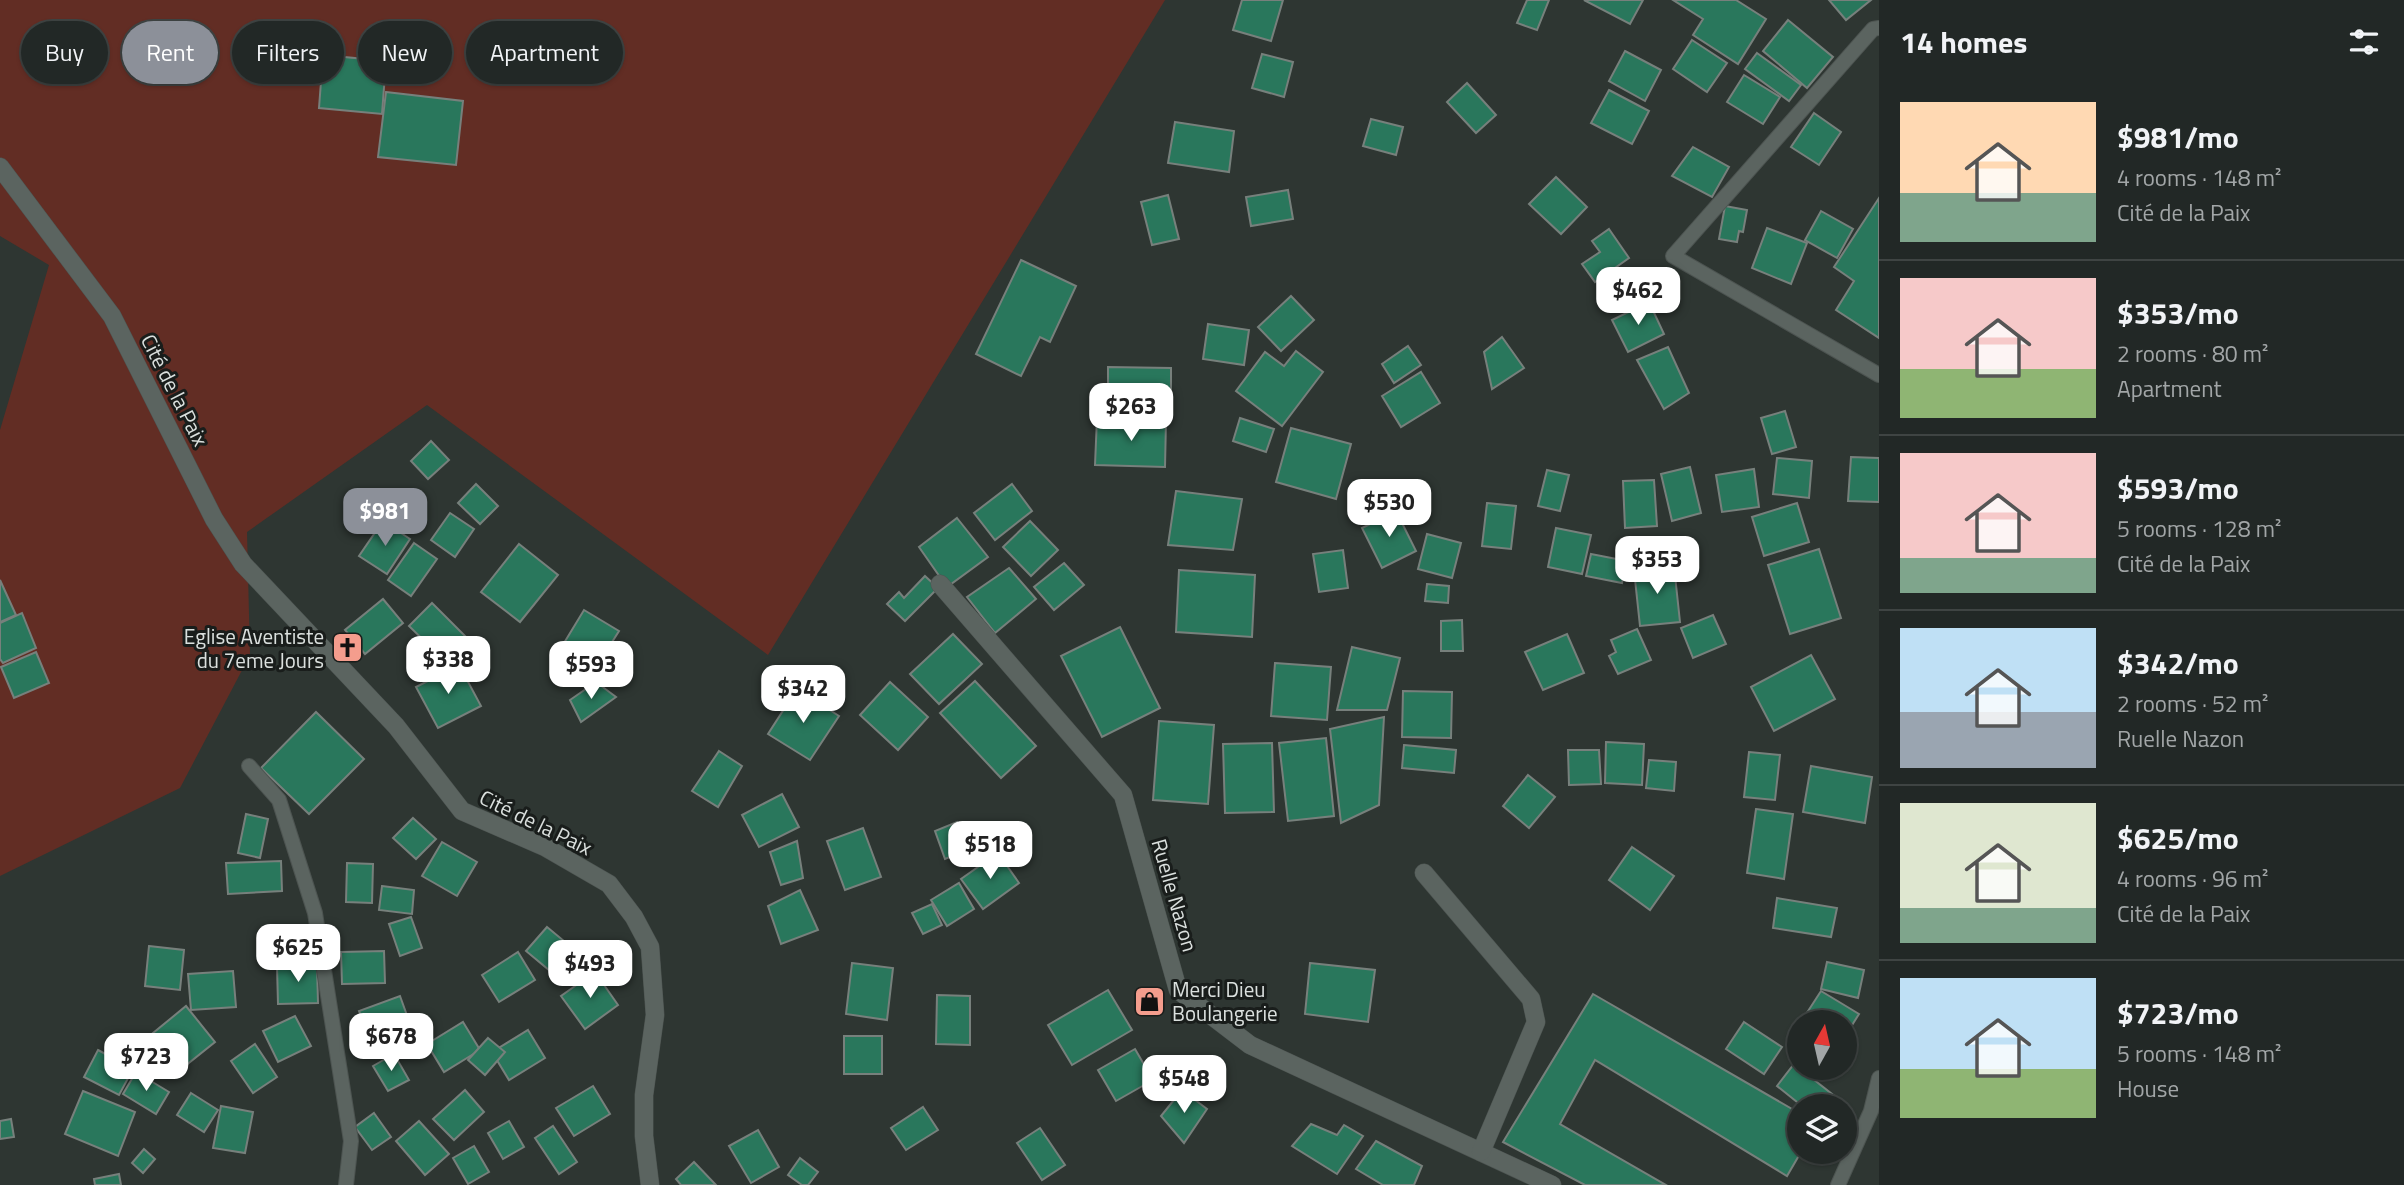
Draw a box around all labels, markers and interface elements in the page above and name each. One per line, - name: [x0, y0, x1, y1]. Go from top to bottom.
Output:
- text: 14 homes: [1900, 19, 2027, 65]
- chip: Buy: [21, 21, 108, 84]
- chip: Rent: [122, 21, 218, 84]
- chip: Filters: [232, 21, 344, 84]
- chip: New: [358, 21, 452, 84]
- chip: Apartment: [466, 21, 623, 84]
- icon: filters: [2345, 23, 2383, 61]
- text: $981/mo: [2117, 114, 2239, 160]
- icon: home: [1956, 130, 2040, 214]
- text: 4 rooms · 148 m²: [2117, 160, 2281, 195]
- text: Cité de la Paix: [2117, 195, 2251, 230]
- pin: $462: [1597, 268, 1679, 327]
- text: $462: [1612, 272, 1664, 307]
- text: $353/mo: [2117, 290, 2239, 336]
- icon: home: [1956, 306, 2040, 390]
- street label: Cité de la Paix: [133, 328, 217, 452]
- text: 2 rooms · 80 m²: [2117, 336, 2268, 371]
- text: Apartment: [2117, 371, 2222, 406]
- pin: $263: [1090, 384, 1172, 443]
- text: $263: [1105, 388, 1157, 423]
- text: $593/mo: [2117, 465, 2239, 511]
- pin: $530: [1348, 480, 1430, 539]
- icon: home: [1956, 481, 2040, 565]
- text: $530: [1363, 484, 1415, 519]
- pin: $981: [344, 489, 426, 548]
- text: $981: [359, 493, 411, 528]
- text: 5 rooms · 128 m²: [2117, 511, 2281, 546]
- pin: $353: [1616, 536, 1698, 596]
- text: $353: [1631, 541, 1683, 576]
- text: Cité de la Paix: [2117, 546, 2251, 581]
- place label: Eglise Aventiste du 7eme Jours: [184, 620, 324, 676]
- church icon: Eglise Aventiste du 7eme Jours: [330, 631, 364, 665]
- pin: $338: [407, 636, 489, 696]
- text: $342/mo: [2117, 640, 2239, 686]
- text: $338: [422, 641, 474, 676]
- pin: $593: [550, 642, 632, 701]
- text: $593: [565, 646, 617, 681]
- icon: home: [1956, 656, 2040, 740]
- pin: $342: [762, 666, 844, 725]
- text: $342: [777, 670, 829, 705]
- text: 2 rooms · 52 m²: [2117, 686, 2268, 721]
- text: Ruelle Nazon: [2117, 721, 2244, 756]
- street label: Cité de la Paix: [474, 781, 598, 863]
- text: $625/mo: [2117, 815, 2239, 861]
- pin: $518: [949, 822, 1031, 881]
- text: $518: [964, 826, 1016, 861]
- icon: home: [1956, 831, 2040, 915]
- street label: Ruelle Nazon: [1144, 835, 1206, 955]
- text: 4 rooms · 96 m²: [2117, 861, 2268, 896]
- text: Cité de la Paix: [2117, 896, 2251, 931]
- pin: $625: [257, 925, 339, 984]
- text: $625: [272, 929, 324, 964]
- pin: $493: [549, 940, 631, 1000]
- text: $493: [564, 945, 616, 980]
- place label: Merci Dieu Boulangerie: [1172, 973, 1278, 1029]
- shop icon: Merci Dieu Boulangerie: [1132, 984, 1166, 1018]
- text: $723/mo: [2117, 990, 2239, 1036]
- icon: home: [1956, 1006, 2040, 1090]
- north arrow: [1787, 1010, 1857, 1080]
- map controls: [1787, 1010, 1857, 1164]
- pin: $678: [350, 1014, 432, 1073]
- text: $678: [365, 1018, 417, 1053]
- pin: $723: [105, 1034, 187, 1093]
- text: 5 rooms · 148 m²: [2117, 1036, 2281, 1071]
- text: $723: [120, 1038, 172, 1073]
- pin: $548: [1143, 1056, 1225, 1115]
- text: $548: [1158, 1060, 1210, 1095]
- text: House: [2117, 1071, 2179, 1106]
- button: layers: [1787, 1094, 1857, 1164]

